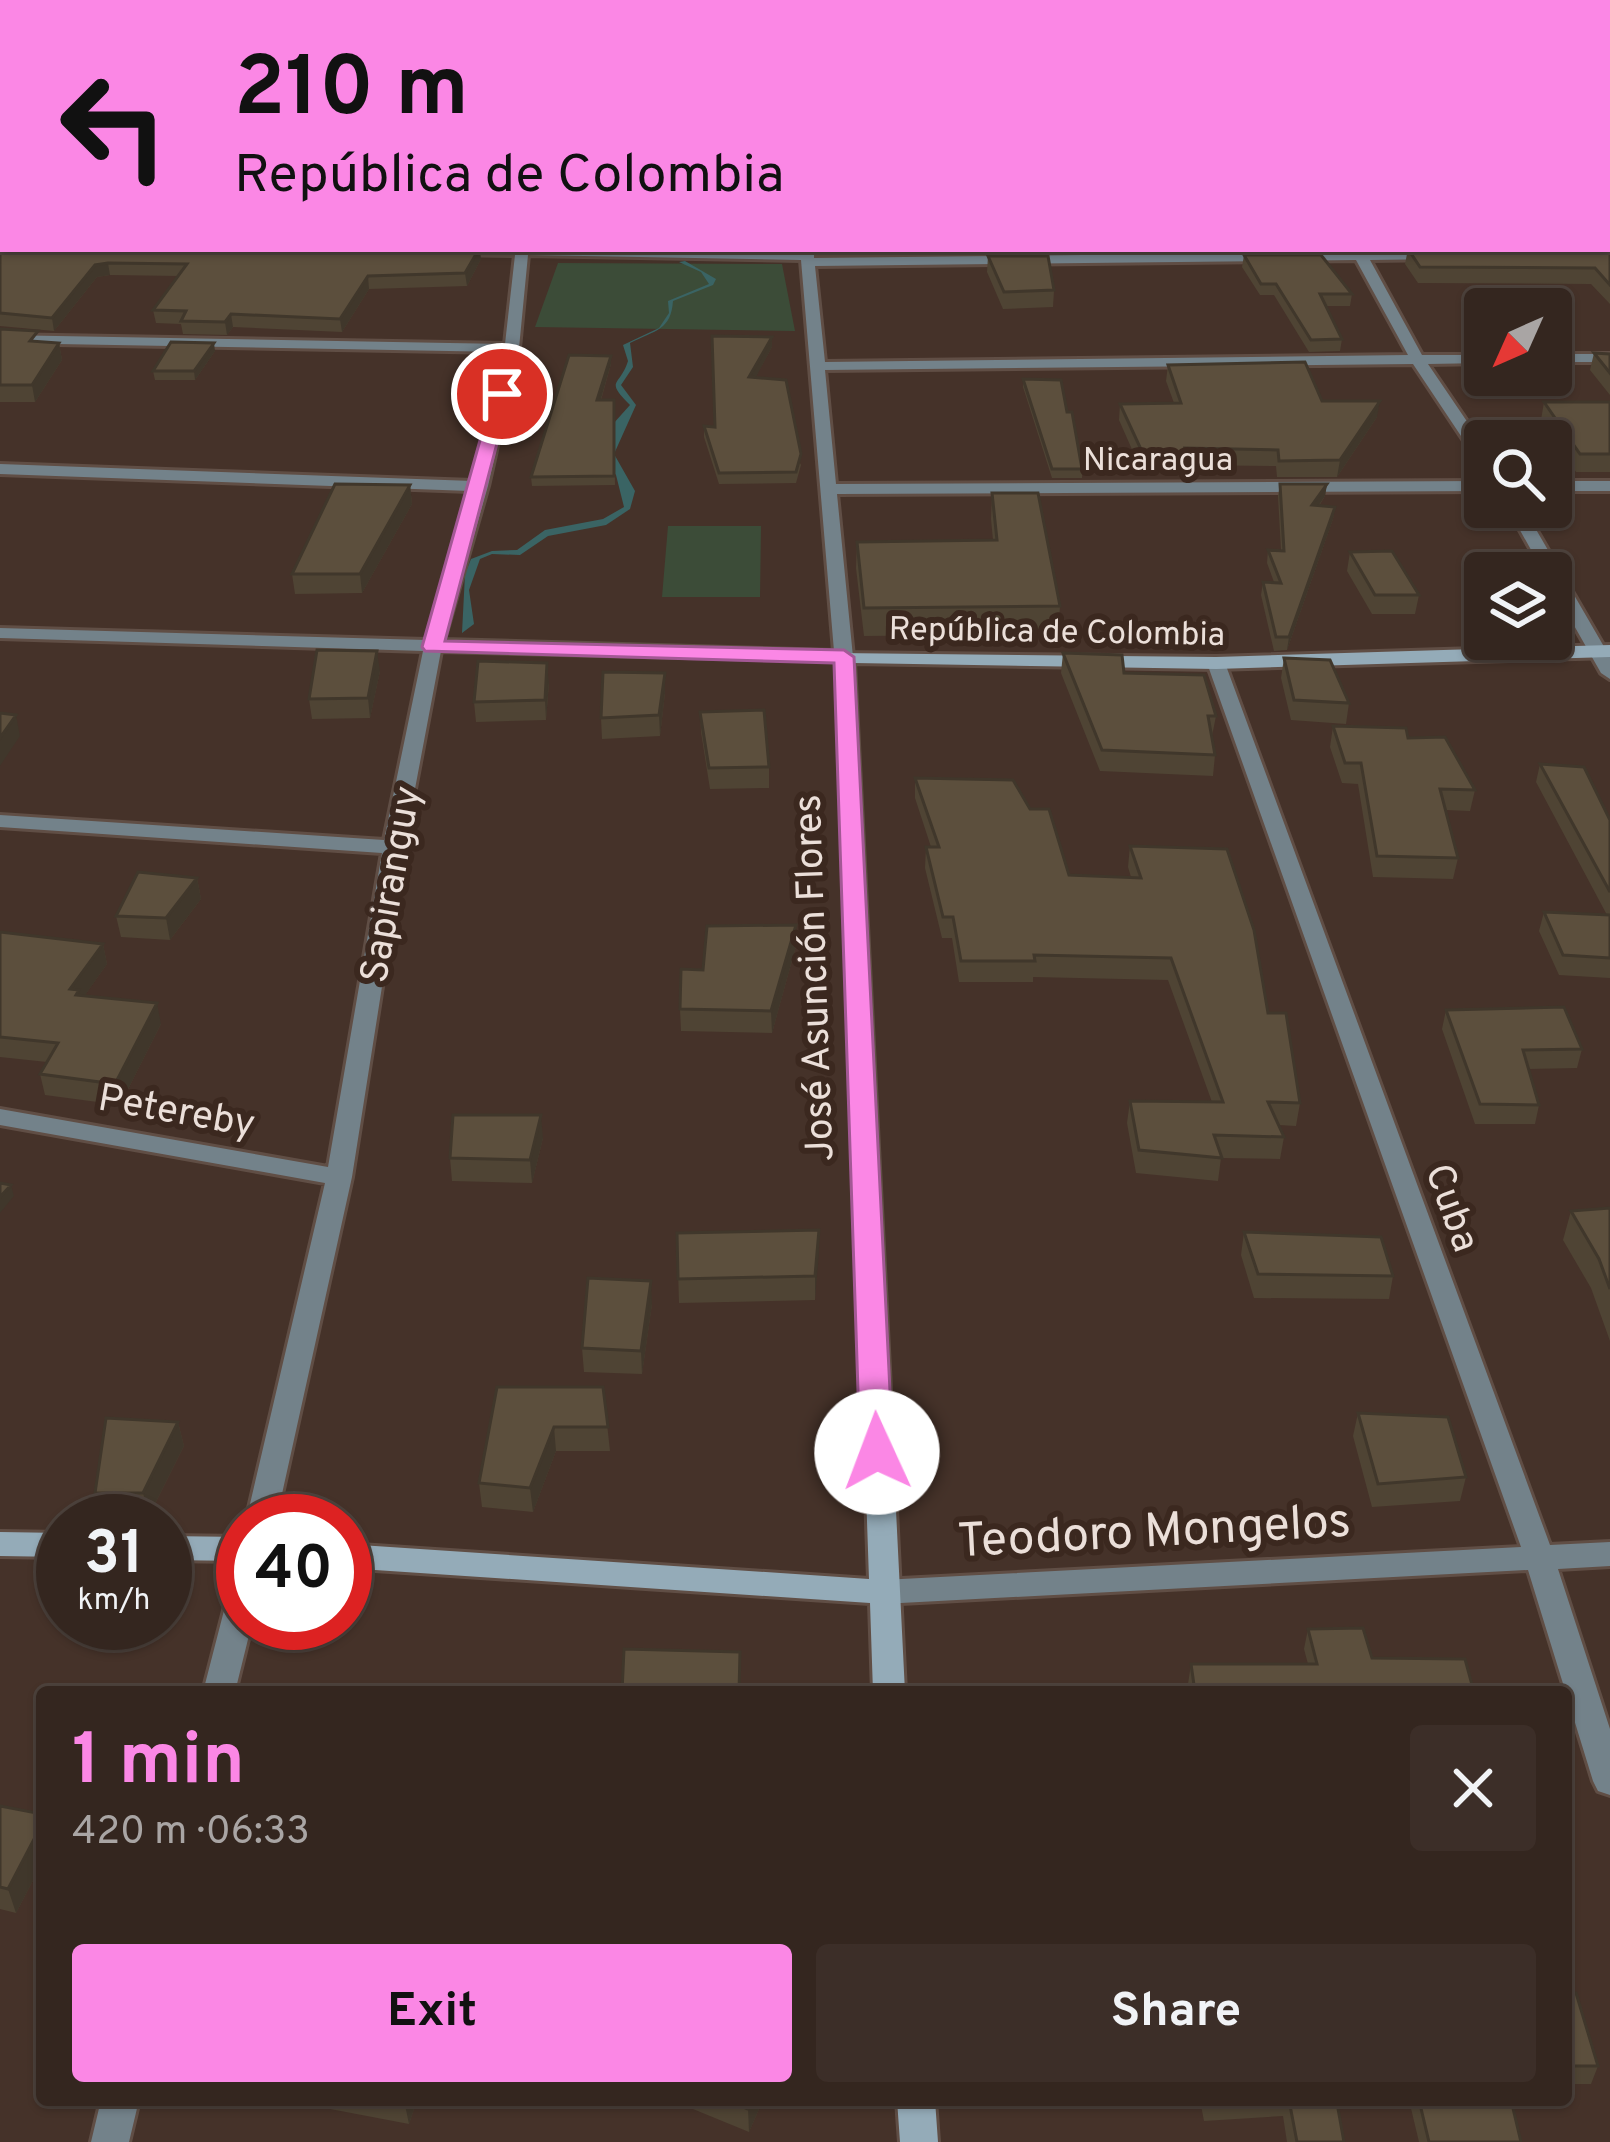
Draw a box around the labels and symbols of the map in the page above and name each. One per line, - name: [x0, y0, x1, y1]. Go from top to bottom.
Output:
- north arrow: [1464, 288, 1572, 396]
- pin: [451, 343, 553, 445]
- street label: Nicaragua: [1083, 441, 1233, 483]
- street label: República de Colombia: [888, 610, 1225, 658]
- street label: Sapiranguy: [352, 782, 435, 987]
- street label: José Asunción Flores: [786, 794, 847, 1162]
- street label: Petereby: [94, 1076, 259, 1151]
- street label: Cuba: [1411, 1158, 1488, 1259]
- position arrow: [814, 1389, 940, 1515]
- speed limit sign: 40: [216, 1494, 372, 1650]
- street label: Teodoro Mongelos: [956, 1494, 1353, 1574]

